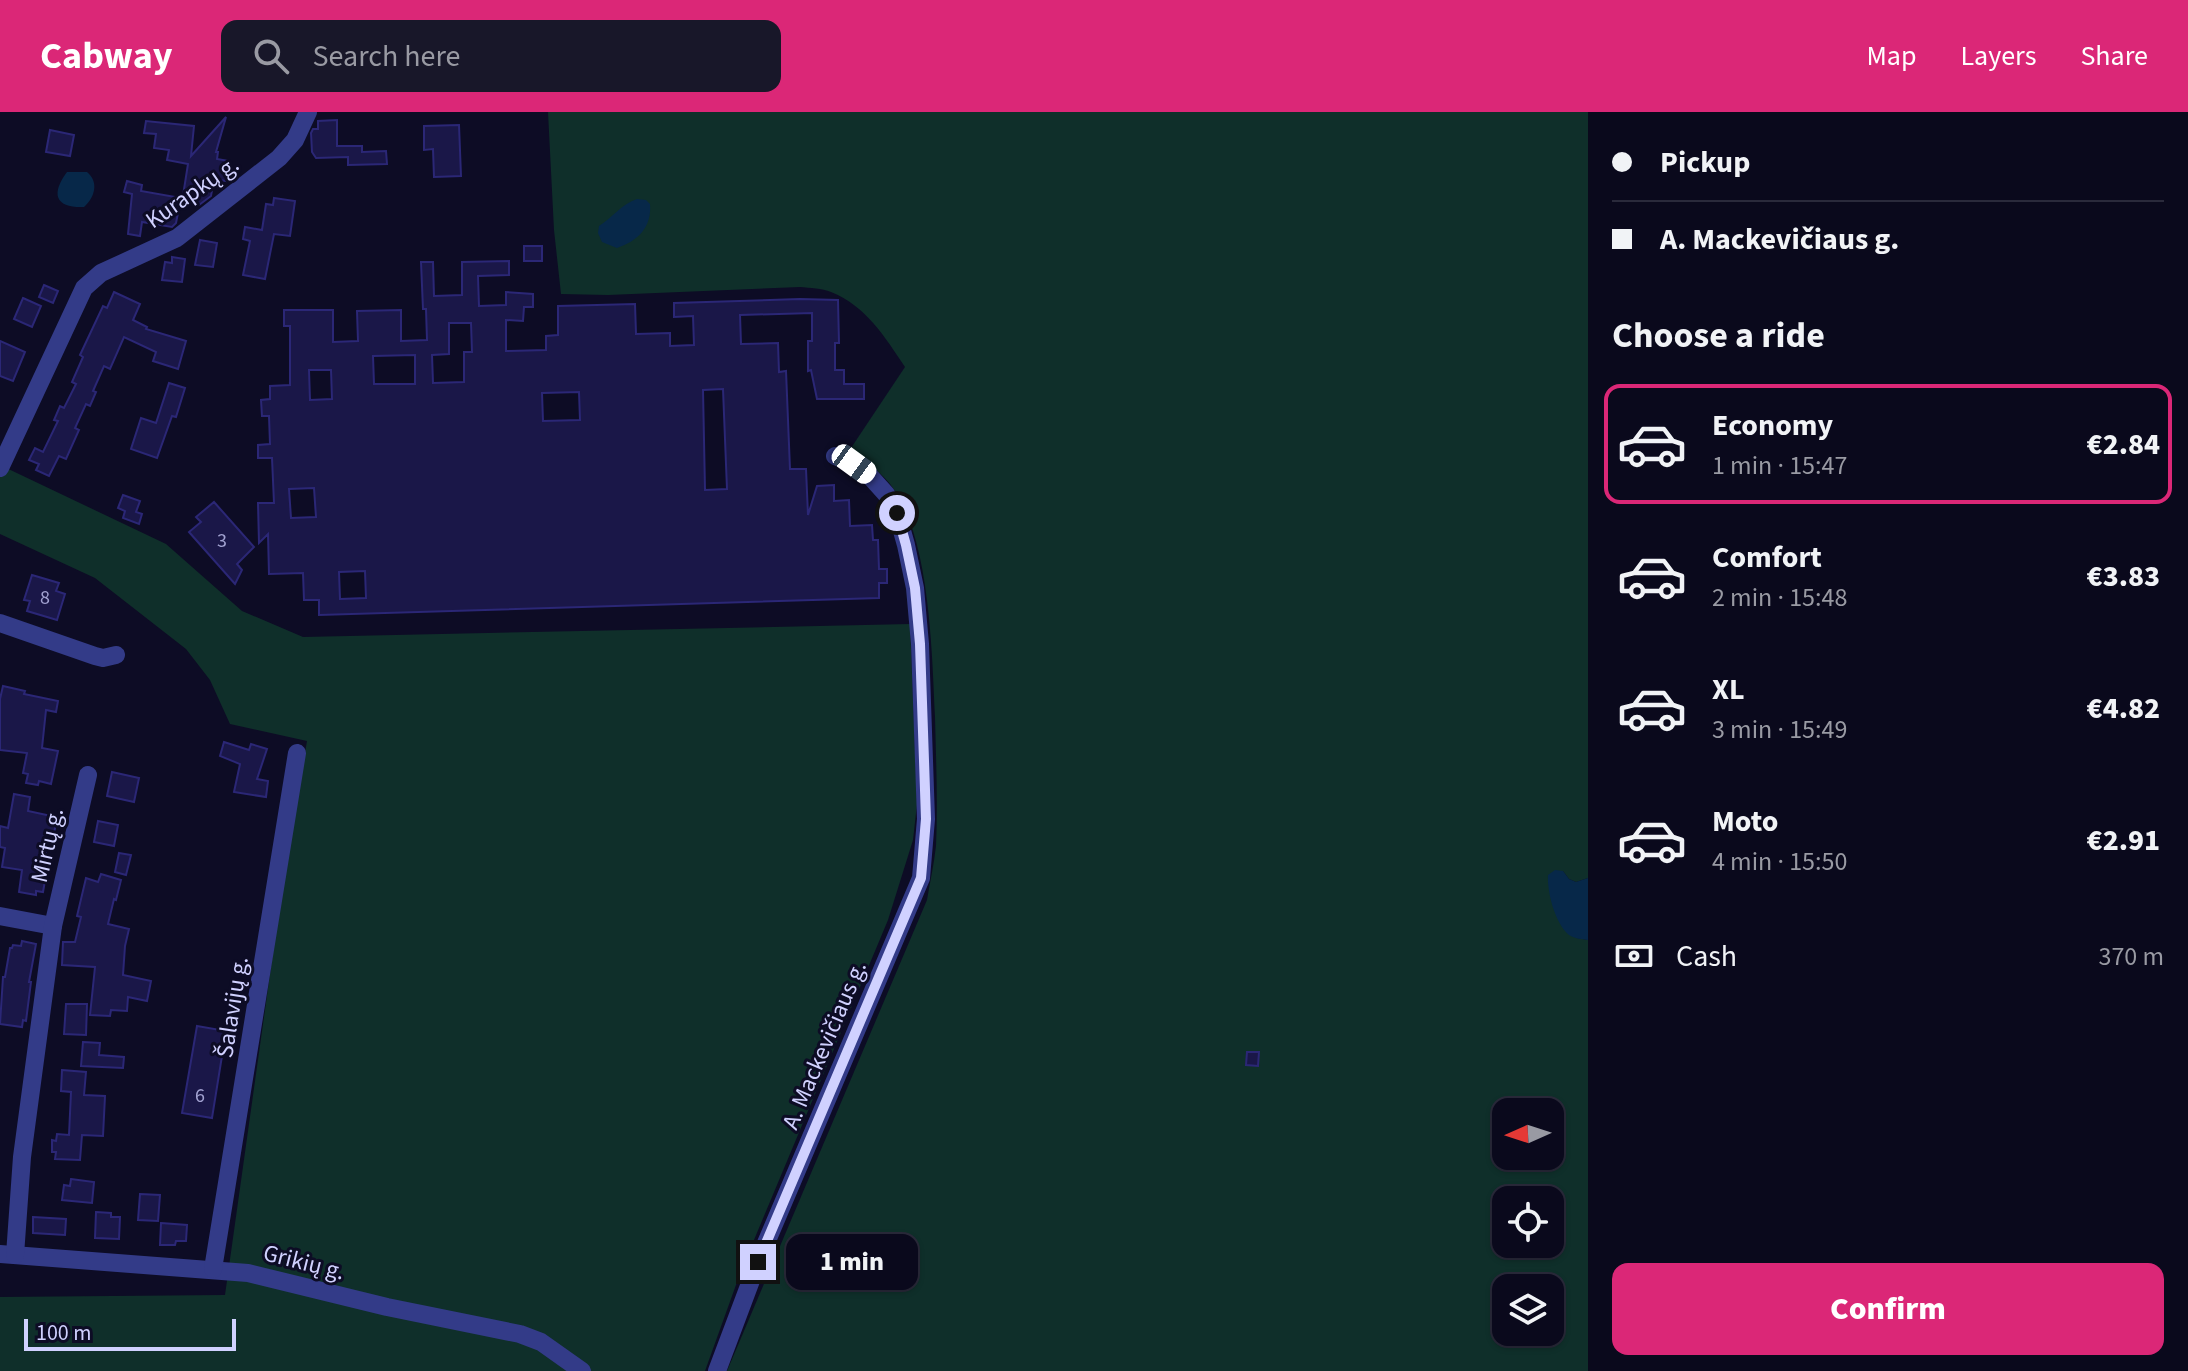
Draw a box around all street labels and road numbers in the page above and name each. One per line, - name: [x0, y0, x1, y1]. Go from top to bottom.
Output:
- street label: Kurapkų g.: [138, 147, 246, 238]
- street label: Mirtų g.: [22, 804, 73, 886]
- street label: Šalavijų g.: [207, 954, 258, 1060]
- street label: A. Mackevičiaus g.: [773, 956, 876, 1135]
- street label: Grikių g.: [259, 1235, 348, 1289]

